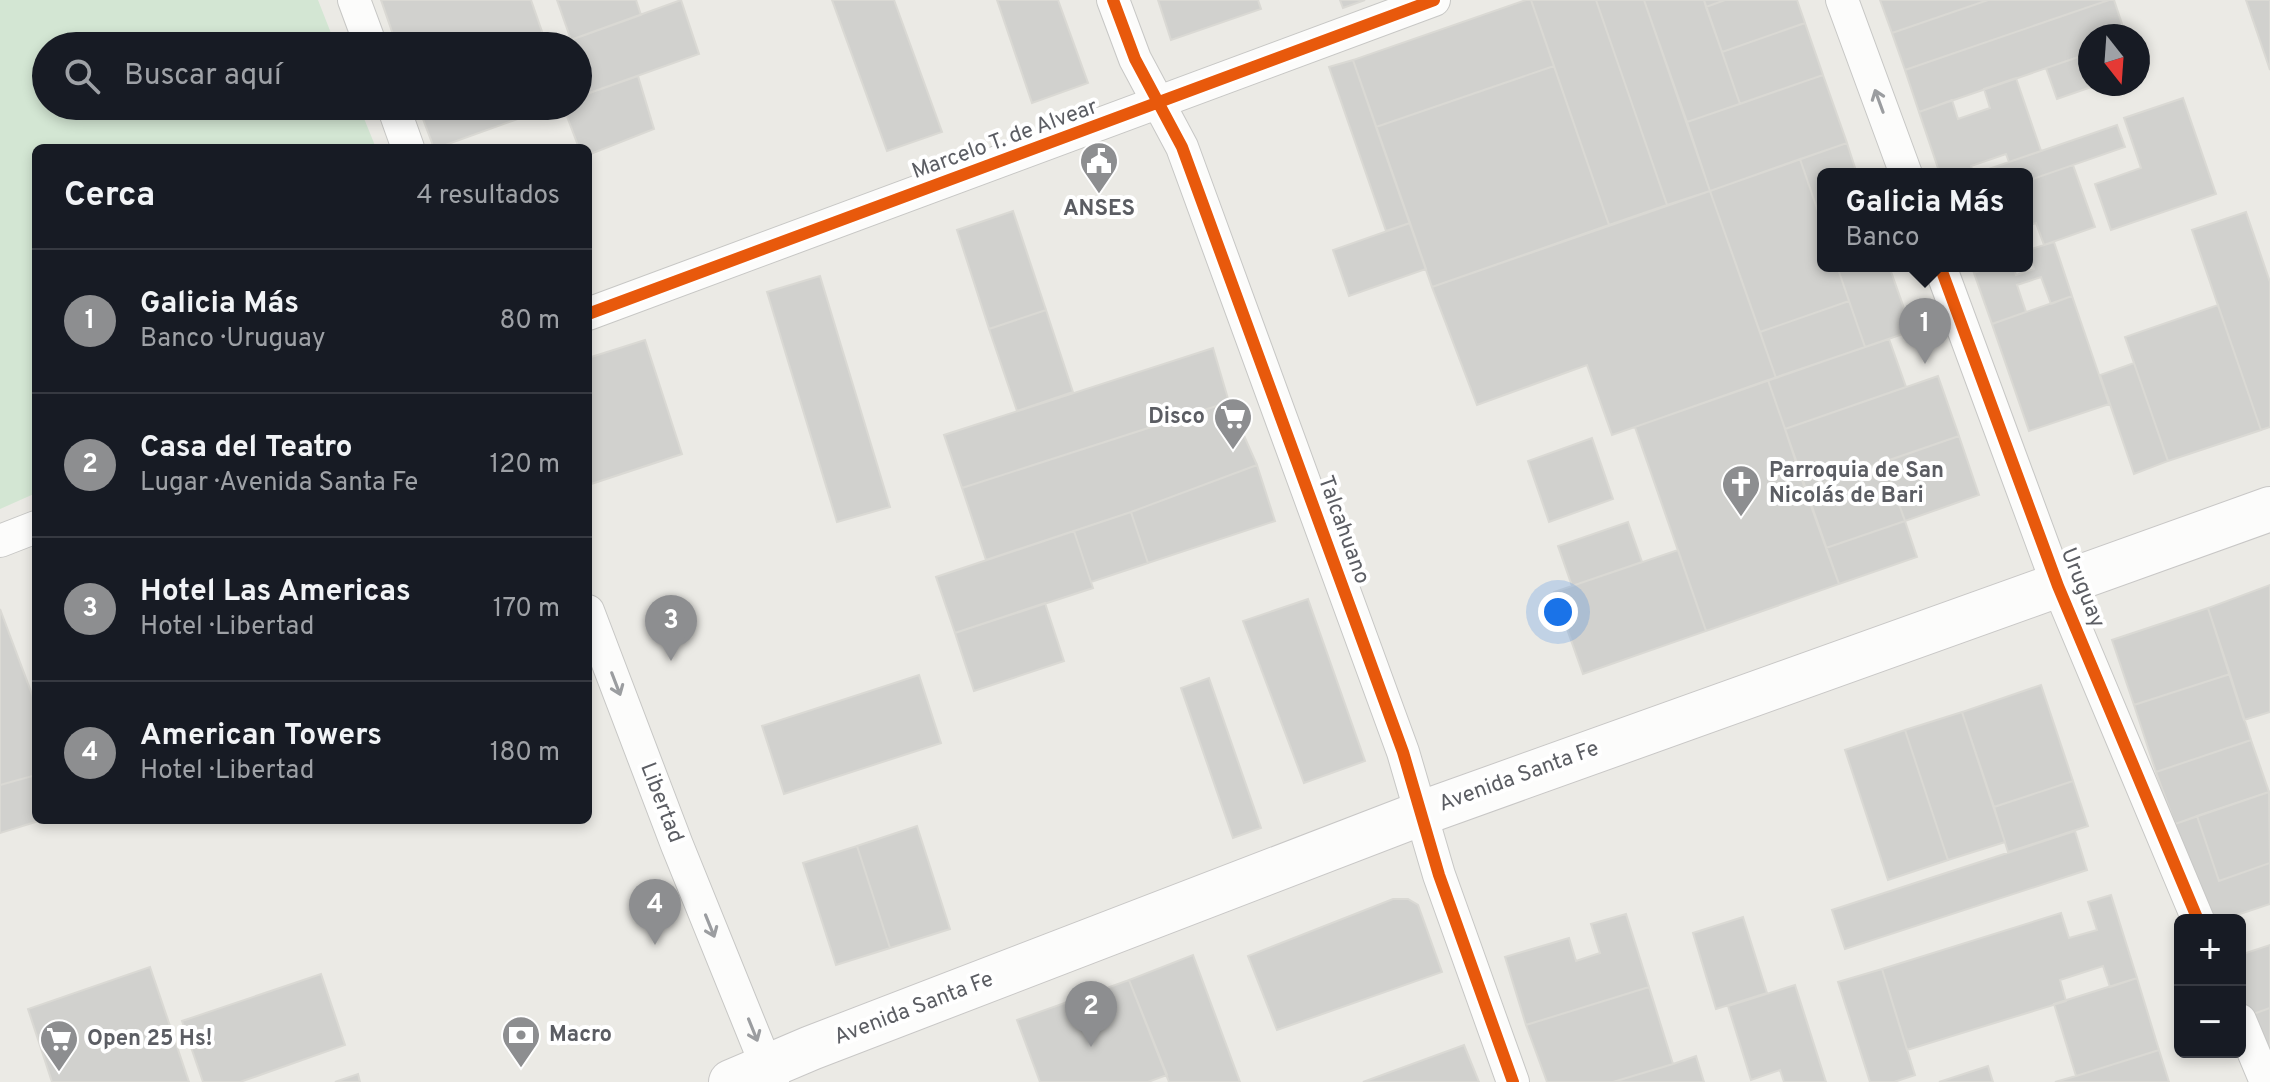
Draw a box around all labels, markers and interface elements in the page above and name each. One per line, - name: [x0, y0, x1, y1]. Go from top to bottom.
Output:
- north arrow: [2078, 24, 2150, 96]
- search box: [32, 32, 592, 120]
- icon: search: [60, 54, 104, 98]
- text: Buscar aquí: [124, 58, 282, 95]
- one-way arrow: [1871, 89, 1885, 114]
- street label: Marcelo T. de Alvear: [909, 94, 1102, 186]
- public building icon: ANSES: [1078, 140, 1120, 195]
- popup: [1817, 168, 2033, 272]
- text: Cerca: [64, 175, 155, 218]
- text: 4 resultados: [416, 180, 560, 213]
- text: Galicia Más: [1845, 185, 2005, 222]
- place label: ANSES: [1063, 196, 1135, 223]
- text: Banco: [1845, 222, 1920, 255]
- text: Galicia Más: [140, 286, 299, 323]
- pin: 1: [1899, 298, 1951, 364]
- text: 1: [85, 305, 95, 338]
- text: 80 m: [500, 305, 560, 338]
- text: Banco · Uruguay: [140, 323, 325, 356]
- supermarket icon: Disco: [1212, 396, 1254, 451]
- place label: Disco: [1148, 404, 1205, 431]
- text: Casa del Teatro: [140, 430, 352, 467]
- text: 2: [82, 449, 98, 482]
- text: 120 m: [490, 449, 560, 482]
- place label: Parroquia de San Nicolás de Bari: [1769, 458, 1944, 510]
- church icon: Parroquia de San Nicolás de Bari: [1720, 463, 1762, 518]
- text: Lugar · Avenida Santa Fe: [140, 467, 418, 500]
- street label: Talcahuano: [1311, 472, 1375, 588]
- street label: Uruguay: [2054, 544, 2110, 632]
- text: Hotel Las Americas: [140, 574, 411, 611]
- your location: [1538, 592, 1578, 632]
- text: 3: [82, 593, 98, 626]
- text: 170 m: [493, 593, 560, 626]
- pin: 3: [645, 595, 697, 661]
- text: Hotel · Libertad: [140, 611, 314, 644]
- one-way arrow: [610, 671, 624, 696]
- text: American Towers: [140, 718, 382, 755]
- street label: Avenida Santa Fe: [1435, 735, 1603, 819]
- text: 4: [82, 737, 98, 770]
- text: 180 m: [490, 737, 560, 770]
- text: Hotel · Libertad: [140, 755, 314, 788]
- street label: Libertad: [633, 759, 689, 847]
- pin: 4: [629, 879, 681, 945]
- one-way arrow: [704, 913, 719, 938]
- map controls: [2174, 914, 2246, 1058]
- button: +: [2174, 914, 2246, 986]
- street label: Avenida Santa Fe: [831, 966, 997, 1052]
- pin: 2: [1065, 981, 1117, 1047]
- button: −: [2174, 986, 2246, 1058]
- bank icon: Macro: [500, 1014, 542, 1069]
- one-way arrow: [746, 1017, 761, 1042]
- supermarket icon: Open 25 Hs!: [38, 1018, 80, 1073]
- place label: Macro: [549, 1022, 612, 1049]
- place label: Open 25 Hs!: [87, 1026, 212, 1053]

